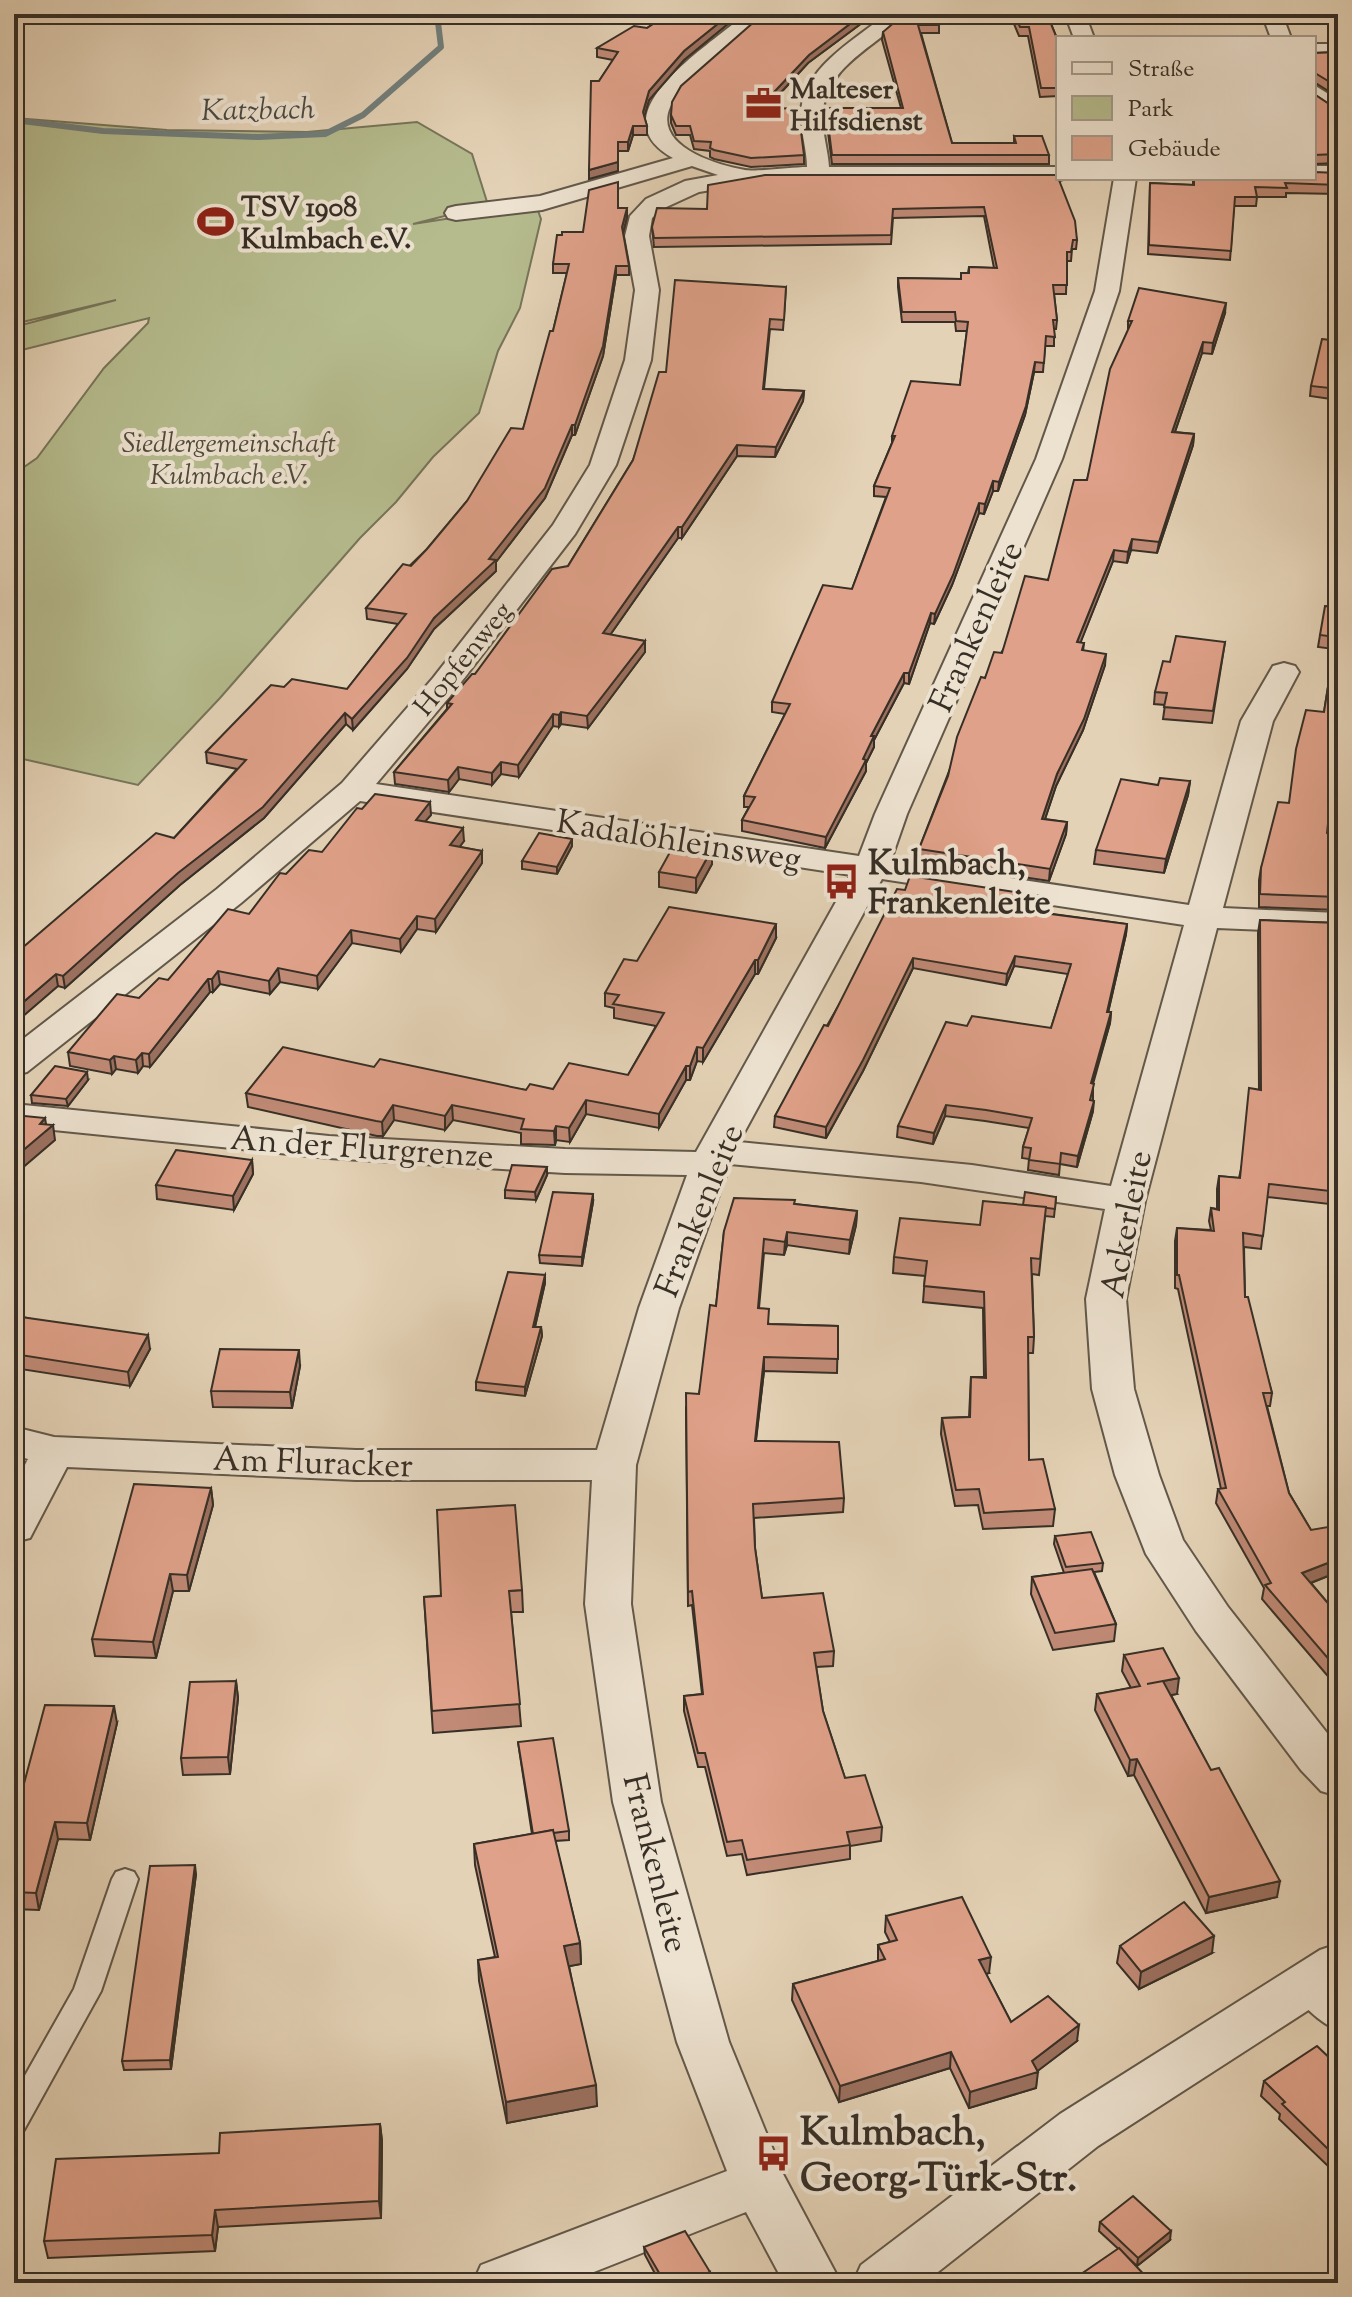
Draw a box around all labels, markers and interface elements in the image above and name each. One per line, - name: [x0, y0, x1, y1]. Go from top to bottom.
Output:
- legend: [1056, 36, 1316, 180]
- text: Straße: [1128, 53, 1194, 87]
- place label: Malteser Hilfsdienst: [790, 71, 923, 143]
- office icon: Malteser Hilfsdienst: [745, 85, 783, 123]
- water label: Katzbach: [201, 89, 316, 134]
- text: Park: [1128, 93, 1174, 127]
- text: Gebäude: [1128, 133, 1221, 167]
- place label: TSV 1908 Kulmbach e.V.: [241, 189, 411, 261]
- sports icon: TSV 1908 Kulmbach e.V.: [196, 203, 234, 241]
- park label: Siedlergemeinschaft Kulmbach e.V.: [122, 425, 336, 497]
- street label: Frankenleite: [919, 534, 1038, 721]
- street label: Hopfenweg: [406, 594, 523, 726]
- street label: Kadalöhleinsweg: [553, 799, 804, 886]
- place label: Kulmbach, Frankenleite: [868, 841, 1051, 929]
- bus stop icon: Kulmbach, Frankenleite: [823, 863, 861, 901]
- street label: An der Flurgrenze: [228, 1116, 495, 1183]
- street label: Frankenleite: [644, 1117, 758, 1305]
- street label: Ackerleite: [1090, 1147, 1167, 1303]
- street label: Am Fluracker: [212, 1437, 414, 1492]
- street label: Frankenleite: [608, 1769, 699, 1958]
- place label: Kulmbach, Georg-Türk-Str.: [800, 2106, 1077, 2209]
- bus stop icon: Kulmbach, Georg-Türk-Str.: [755, 2134, 793, 2172]

